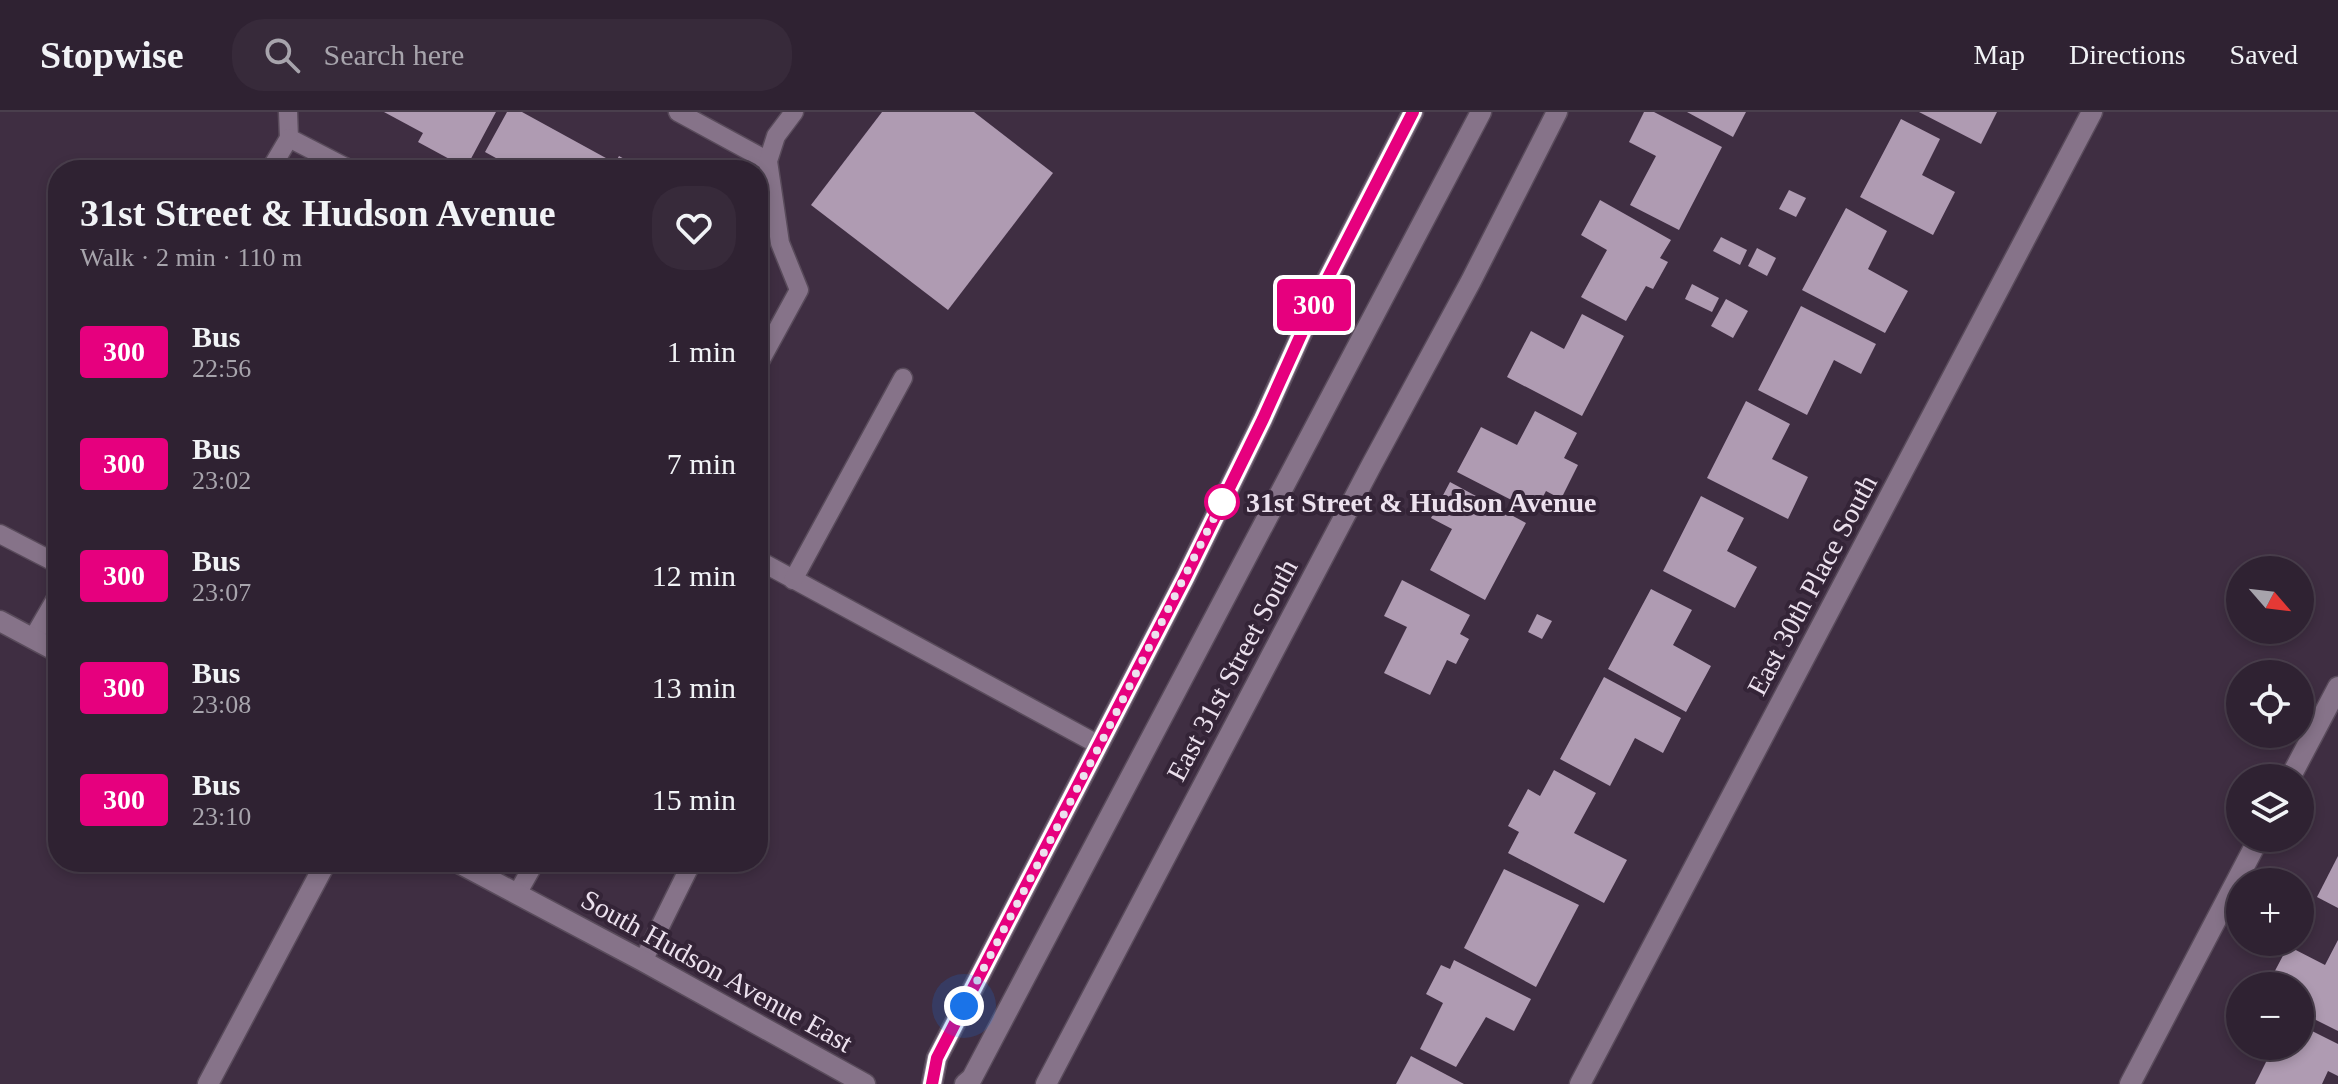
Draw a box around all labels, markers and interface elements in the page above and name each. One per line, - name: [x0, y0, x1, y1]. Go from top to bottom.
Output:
- search box: [232, 19, 792, 91]
- icon: search: [260, 33, 304, 77]
- text: Stopwise: [40, 34, 184, 76]
- text: Search here: [324, 38, 464, 71]
- text: Map: [1974, 39, 2025, 70]
- text: Directions: [2069, 39, 2186, 70]
- text: Saved: [2230, 39, 2298, 70]
- button: heart: [652, 186, 736, 270]
- text: 31st Street & Hudson Avenue: [80, 192, 556, 234]
- text: Walk · 2 min · 110 m: [80, 243, 302, 272]
- line badge: 300: [1268, 279, 1360, 331]
- text: 300: [1293, 289, 1335, 320]
- text: Bus: [192, 320, 240, 353]
- text: 1 min: [667, 335, 736, 368]
- text: 300: [103, 336, 145, 367]
- text: 22:56: [192, 354, 251, 383]
- text: Bus: [192, 432, 240, 465]
- text: 7 min: [667, 447, 736, 480]
- text: 300: [103, 448, 145, 479]
- text: 23:02: [192, 466, 251, 495]
- street label: East 30th Place South: [1741, 470, 1883, 700]
- marker: 31st Street & Hudson Avenue: [1205, 485, 1239, 519]
- place label: 31st Street & Hudson Avenue: [1246, 487, 1597, 518]
- text: Bus: [192, 544, 240, 577]
- street label: East 31st Street South: [1160, 554, 1304, 786]
- north arrow: [2226, 556, 2314, 644]
- map controls: [2226, 556, 2314, 1060]
- text: 12 min: [652, 559, 736, 592]
- text: 300: [103, 560, 145, 591]
- text: 23:07: [192, 578, 251, 607]
- text: Bus: [192, 656, 240, 689]
- button: locate: [2226, 660, 2314, 748]
- text: 13 min: [652, 671, 736, 704]
- text: 300: [103, 672, 145, 703]
- text: 23:08: [192, 690, 251, 719]
- button: layers: [2226, 764, 2314, 852]
- text: Bus: [192, 768, 240, 801]
- text: 15 min: [652, 783, 736, 816]
- text: 300: [103, 784, 145, 815]
- text: 23:10: [192, 802, 251, 831]
- button: +: [2226, 868, 2314, 956]
- street label: South Hudson Avenue East: [576, 883, 858, 1059]
- button: −: [2226, 972, 2314, 1060]
- your location: [944, 986, 984, 1026]

